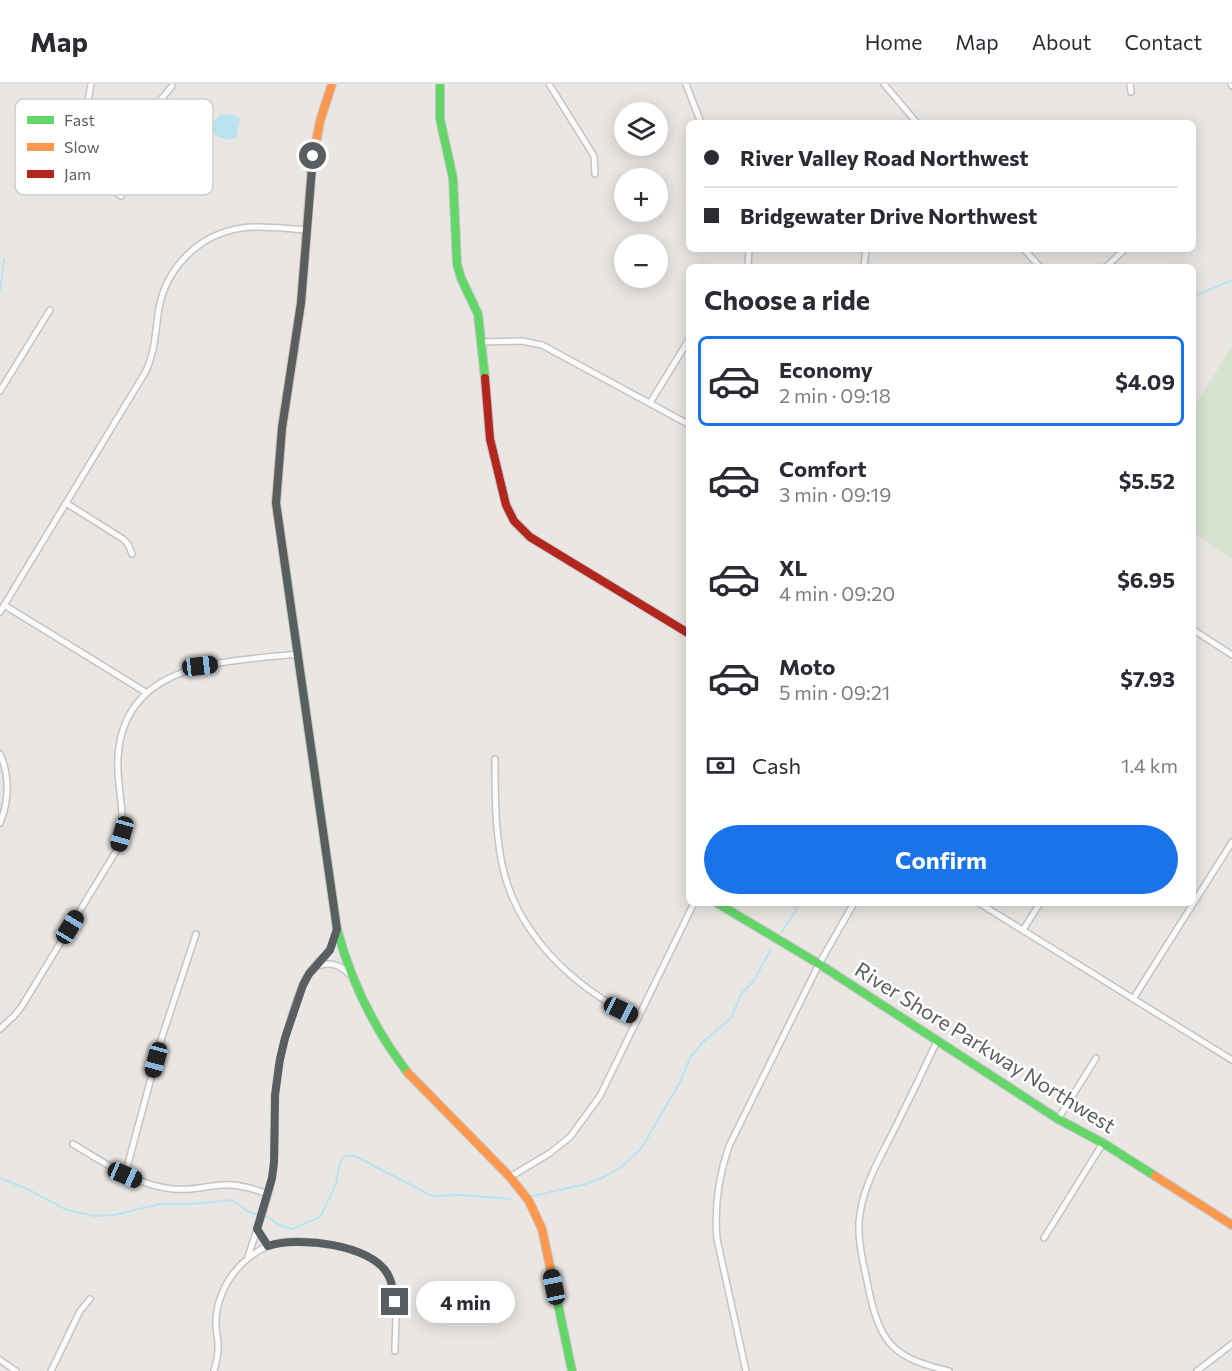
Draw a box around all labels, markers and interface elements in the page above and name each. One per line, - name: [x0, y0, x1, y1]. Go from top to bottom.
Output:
- text: Map: [30, 24, 88, 58]
- text: Home: [865, 29, 922, 54]
- text: Map: [955, 29, 999, 54]
- text: About: [1032, 29, 1091, 54]
- text: Contact: [1124, 29, 1202, 54]
- legend: [15, 99, 213, 195]
- map controls: [614, 102, 668, 288]
- button: layers: [614, 102, 668, 156]
- text: Fast: [64, 110, 95, 129]
- text: Slow: [64, 137, 100, 156]
- route start: [299, 142, 326, 169]
- text: River Valley Road Northwest: [740, 144, 1029, 171]
- text: Jam: [64, 164, 91, 183]
- button: +: [614, 168, 668, 222]
- text: Bridgewater Drive Northwest: [740, 202, 1037, 229]
- button: −: [614, 234, 668, 288]
- text: Choose a ride: [704, 283, 870, 316]
- icon: car: [707, 354, 761, 408]
- text: Economy: [779, 356, 873, 383]
- text: $4.09: [1115, 368, 1175, 395]
- text: 2 min · 09:18: [779, 383, 891, 407]
- icon: car: [707, 453, 761, 507]
- text: Comfort: [779, 455, 867, 482]
- text: $5.52: [1119, 467, 1175, 494]
- text: 3 min · 09:19: [779, 482, 891, 506]
- icon: car: [707, 552, 761, 606]
- text: XL: [779, 554, 807, 581]
- text: $6.95: [1117, 566, 1175, 593]
- text: 4 min · 09:20: [779, 581, 895, 605]
- icon: car: [707, 651, 761, 705]
- text: Moto: [779, 653, 835, 680]
- car: [181, 655, 219, 677]
- text: $7.93: [1120, 665, 1175, 692]
- text: 5 min · 09:21: [779, 680, 890, 704]
- icon: cash: [704, 749, 737, 782]
- text: Cash: [752, 752, 801, 779]
- text: 1.4 km: [1121, 753, 1178, 777]
- car: [108, 814, 136, 854]
- button: Confirm: [704, 825, 1178, 894]
- car: [53, 907, 87, 947]
- street label: River Shore Parkway Northwest: [851, 956, 1121, 1137]
- car: [601, 994, 641, 1026]
- car: [143, 1040, 169, 1080]
- car: [105, 1159, 145, 1191]
- car: [541, 1268, 567, 1306]
- callout: 4 min: [416, 1281, 515, 1323]
- route end: [381, 1288, 408, 1315]
- text: 4 min: [440, 1290, 491, 1314]

